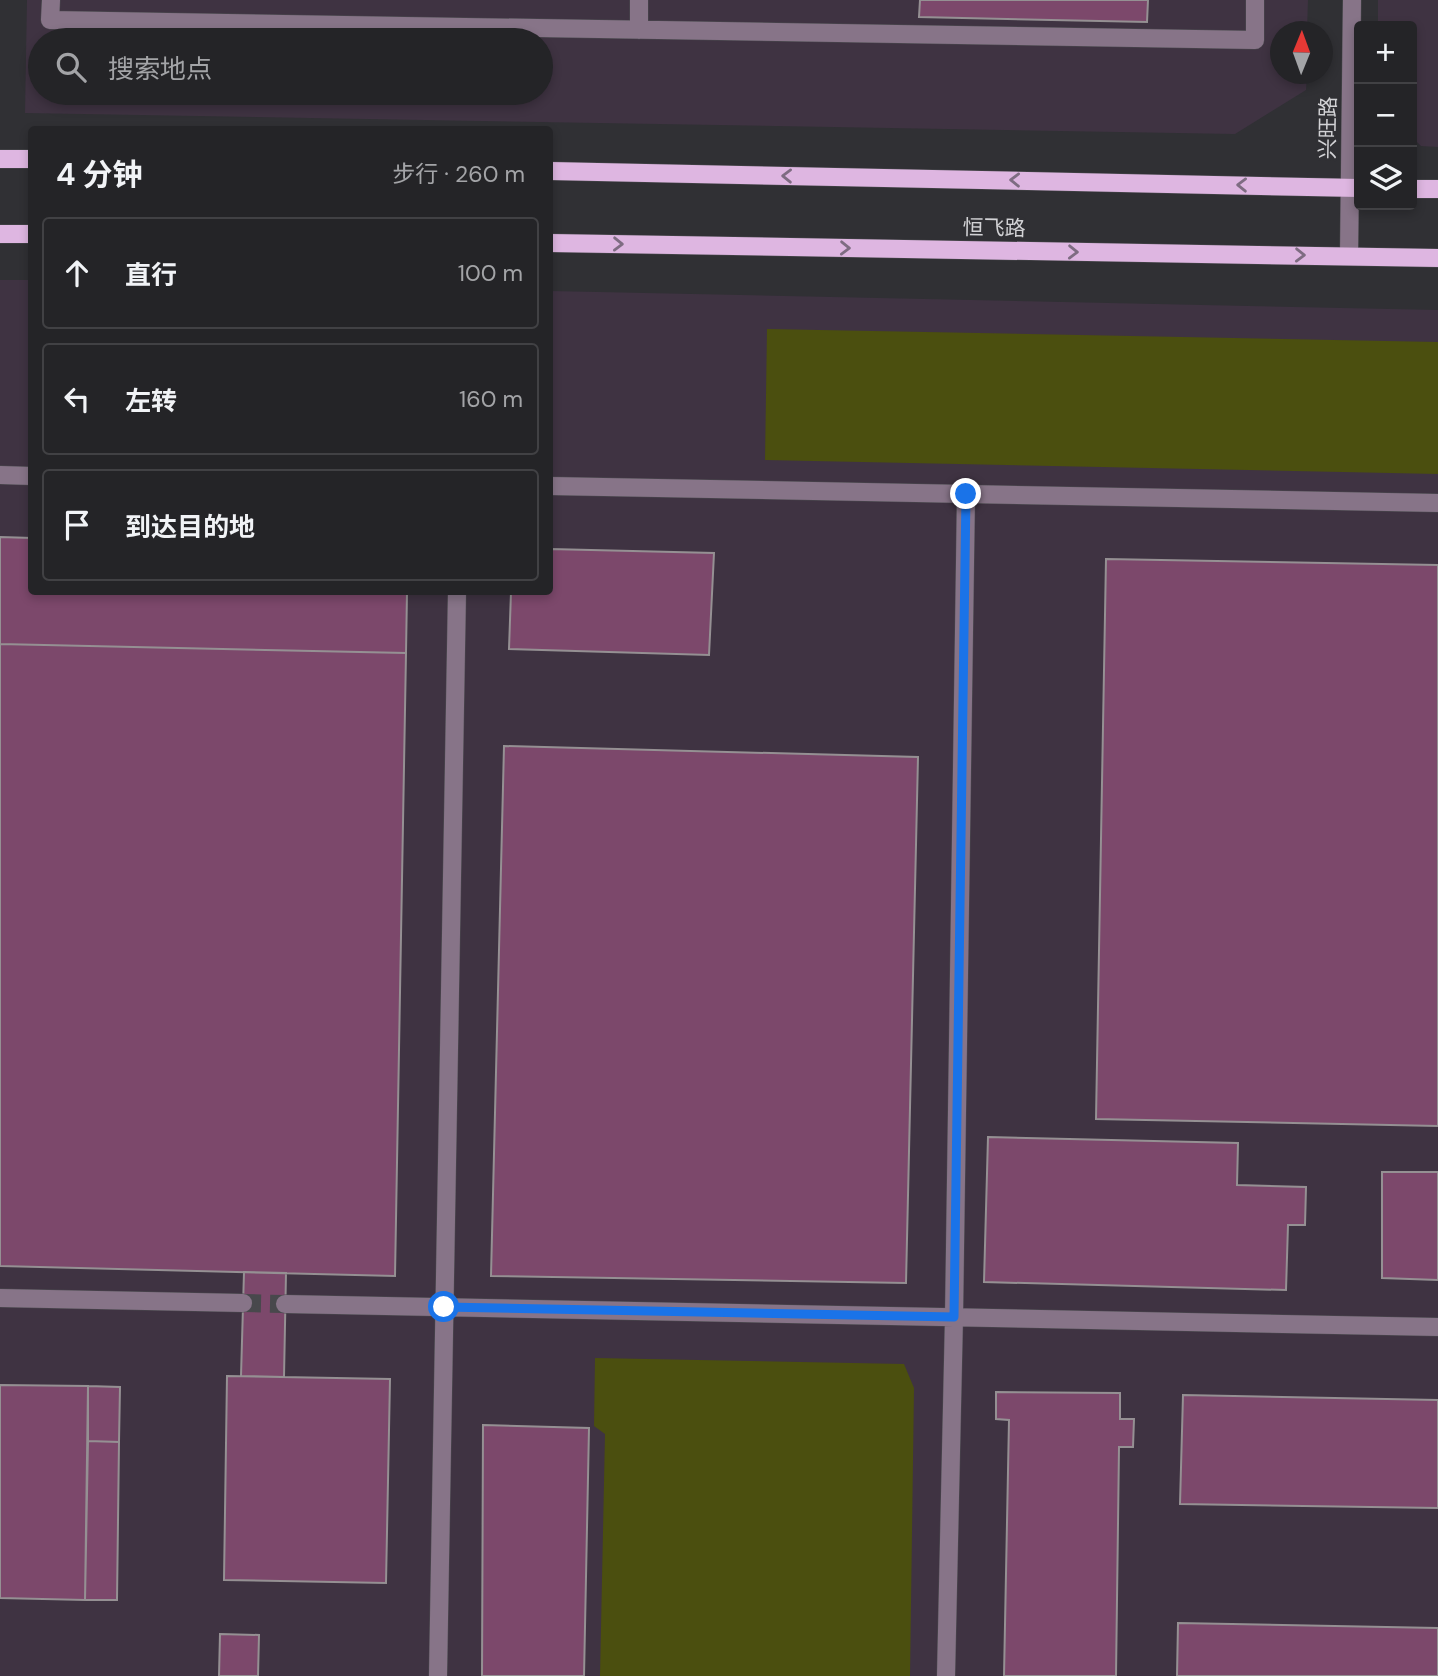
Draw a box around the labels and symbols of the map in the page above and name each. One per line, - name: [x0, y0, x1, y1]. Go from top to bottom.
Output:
- north arrow: [1270, 21, 1333, 84]
- street label: 兴旺路: [1313, 96, 1343, 160]
- one-way arrow: [781, 168, 792, 183]
- one-way arrow: [1009, 173, 1020, 188]
- one-way arrow: [1236, 178, 1247, 193]
- street label: 恒飞路: [962, 213, 1026, 243]
- one-way arrow: [613, 236, 623, 252]
- one-way arrow: [840, 240, 851, 256]
- one-way arrow: [1067, 244, 1078, 259]
- one-way arrow: [1295, 248, 1306, 263]
- route end: [950, 478, 981, 509]
- route start: [428, 1291, 459, 1322]

